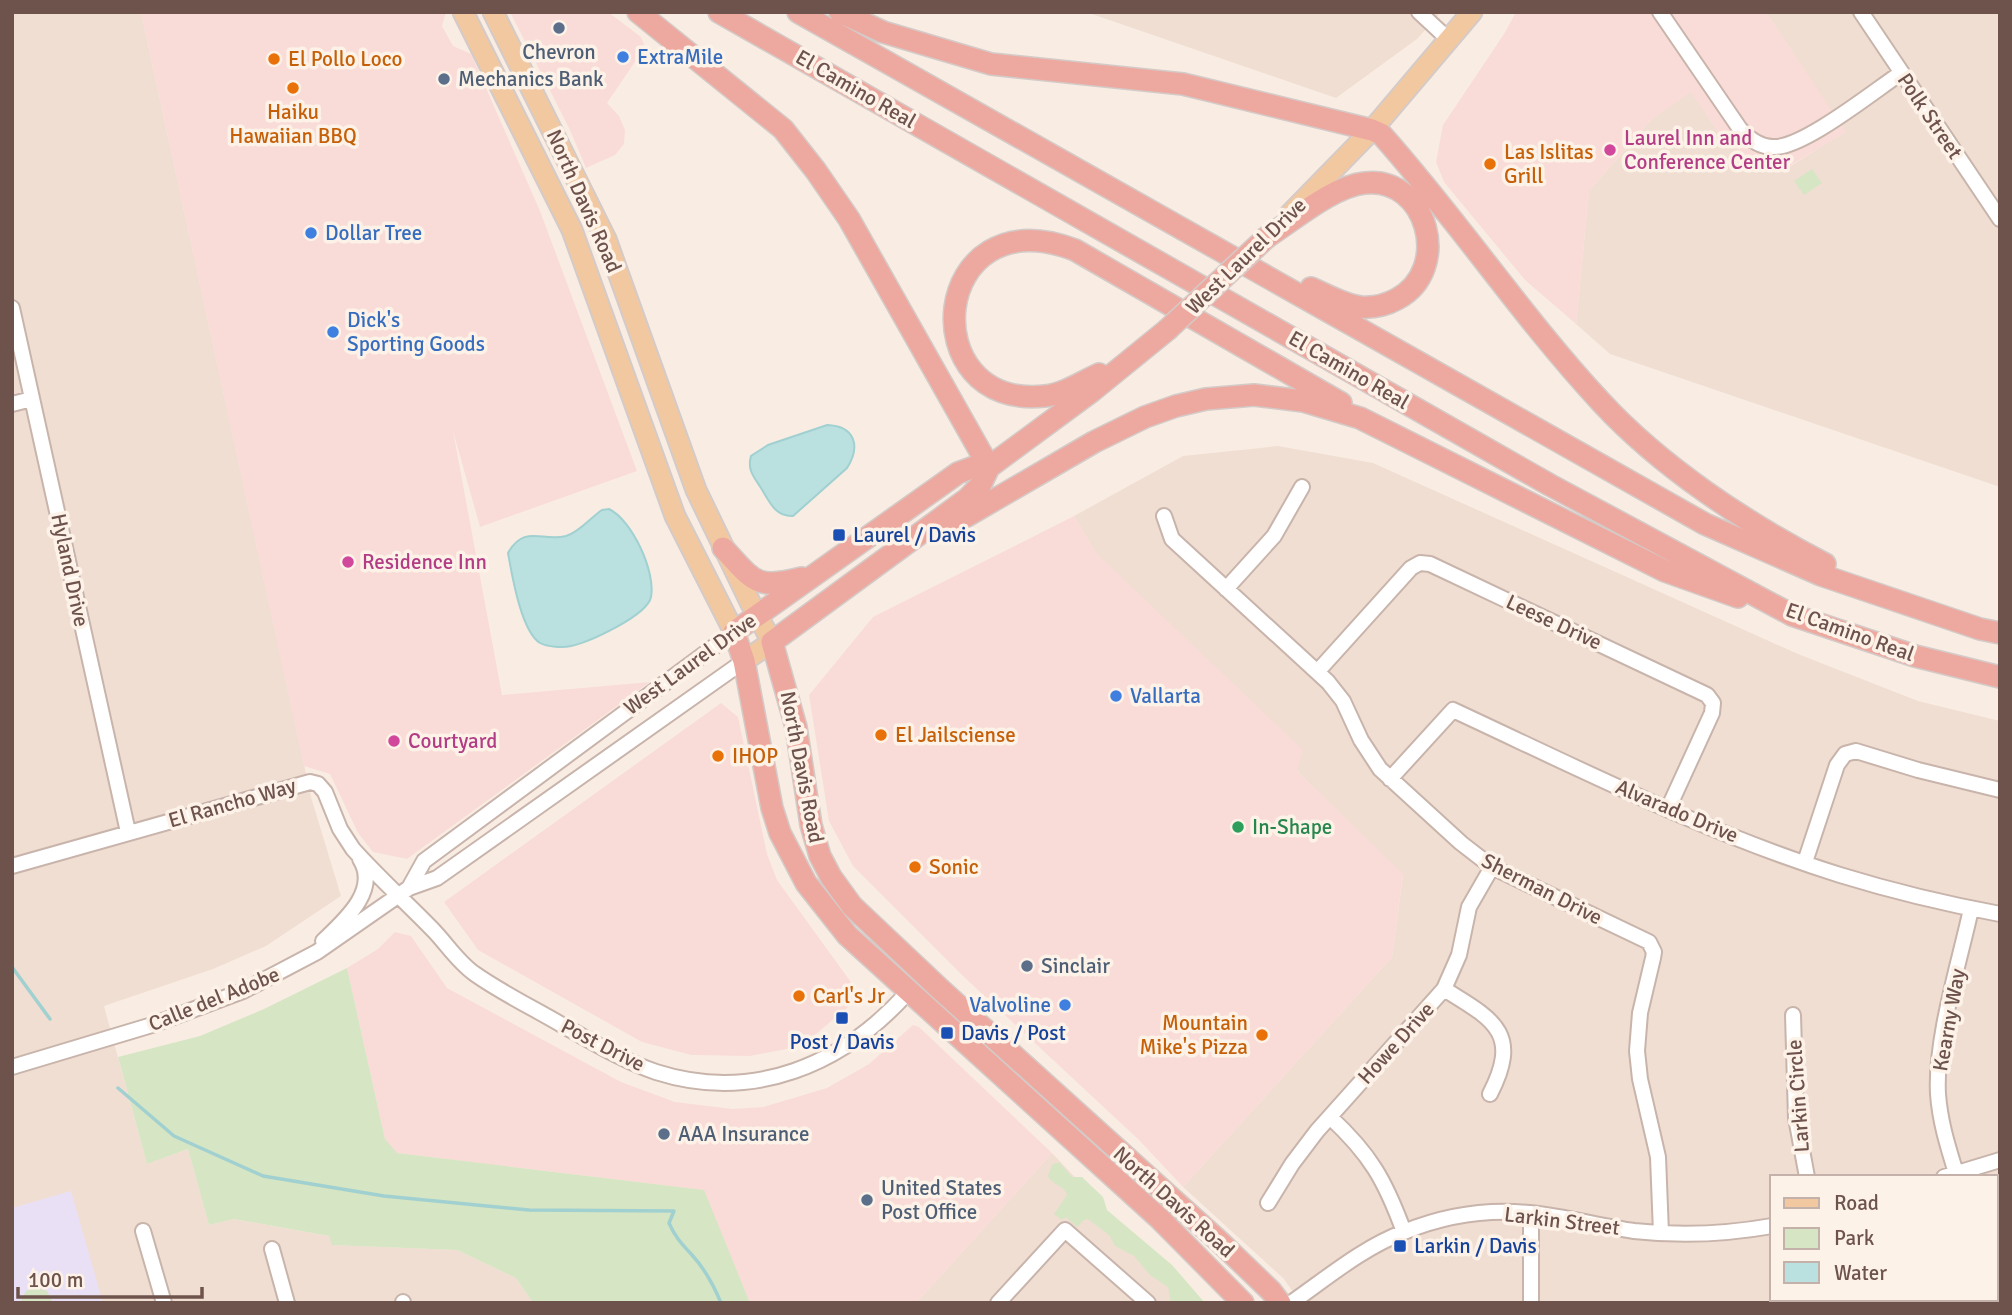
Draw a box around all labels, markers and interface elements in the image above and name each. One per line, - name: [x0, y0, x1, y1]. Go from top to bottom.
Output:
- marker: Chevron: [551, 20, 567, 36]
- place label: Chevron: [522, 39, 596, 65]
- place label: ExtraMile: [637, 44, 723, 70]
- street label: El Camino Real: [791, 44, 921, 134]
- place label: El Pollo Loco: [288, 46, 402, 72]
- marker: ExtraMile: [615, 49, 631, 65]
- marker: El Pollo Loco: [266, 51, 282, 67]
- place label: Mechanics Bank: [458, 66, 604, 92]
- street label: Polk Street: [1892, 68, 1968, 164]
- marker: Mechanics Bank: [436, 71, 452, 87]
- marker: Haiku Hawaiian BBQ: [285, 80, 301, 96]
- place label: Haiku Hawaiian BBQ: [229, 99, 357, 149]
- street label: North Davis Road: [541, 125, 627, 277]
- place label: Laurel Inn and Conference Center: [1624, 125, 1791, 175]
- place label: Las Islitas Grill: [1504, 139, 1593, 189]
- marker: Laurel Inn and Conference Center: [1602, 142, 1618, 158]
- marker: Las Islitas Grill: [1482, 156, 1498, 172]
- street label: West Laurel Drive: [1180, 192, 1312, 320]
- place label: Dollar Tree: [325, 220, 422, 246]
- marker: Dollar Tree: [303, 225, 319, 241]
- place label: Dick's Sporting Goods: [347, 307, 485, 357]
- marker: Dick's Sporting Goods: [325, 324, 341, 340]
- street label: El Camino Real: [1284, 325, 1414, 415]
- street label: Hyland Drive: [45, 511, 95, 629]
- place label: Laurel / Davis: [853, 522, 976, 548]
- marker: Laurel / Davis: [831, 527, 847, 543]
- place label: Residence Inn: [362, 549, 487, 575]
- marker: Residence Inn: [340, 554, 356, 570]
- street label: Leese Drive: [1502, 589, 1606, 655]
- street label: El Camino Real: [1782, 597, 1918, 667]
- street label: West Laurel Drive: [619, 607, 761, 721]
- place label: Vallarta: [1130, 683, 1201, 709]
- marker: Vallarta: [1108, 688, 1124, 704]
- street label: North Davis Road: [775, 689, 829, 845]
- place label: El Jailsciense: [895, 722, 1016, 748]
- marker: El Jailsciense: [873, 727, 889, 743]
- place label: Courtyard: [408, 728, 497, 754]
- marker: Courtyard: [386, 733, 402, 749]
- place label: IHOP: [732, 743, 778, 769]
- marker: IHOP: [710, 748, 726, 764]
- street label: El Rancho Way: [165, 772, 299, 834]
- street label: Alvarado Drive: [1612, 774, 1742, 848]
- place label: In-Shape: [1252, 814, 1332, 840]
- marker: In-Shape: [1230, 819, 1246, 835]
- street label: Sherman Drive: [1477, 848, 1607, 930]
- place label: Sonic: [929, 854, 979, 880]
- marker: Sonic: [907, 859, 923, 875]
- place label: Sinclair: [1041, 953, 1110, 979]
- marker: Sinclair: [1019, 958, 1035, 974]
- street label: Calle del Adobe: [145, 961, 283, 1037]
- street label: Kearny Way: [1927, 966, 1971, 1073]
- place label: Carl's Jr: [813, 983, 885, 1009]
- marker: Carl's Jr: [791, 988, 807, 1004]
- place label: Valvoline: [969, 992, 1051, 1018]
- street label: Howe Drive: [1352, 996, 1440, 1090]
- marker: Valvoline: [1057, 997, 1073, 1013]
- marker: Post / Davis: [834, 1010, 850, 1026]
- place label: Mountain Mike's Pizza: [1140, 1010, 1248, 1060]
- street label: Post Drive: [557, 1013, 649, 1077]
- place label: Davis / Post: [961, 1020, 1066, 1046]
- marker: Davis / Post: [939, 1025, 955, 1041]
- marker: Mountain Mike's Pizza: [1254, 1027, 1270, 1043]
- place label: Post / Davis: [790, 1029, 894, 1055]
- street label: Larkin Circle: [1781, 1039, 1815, 1153]
- place label: AAA Insurance: [678, 1121, 809, 1147]
- marker: AAA Insurance: [656, 1126, 672, 1142]
- street label: North Davis Road: [1108, 1141, 1240, 1263]
- place label: United States Post Office: [881, 1175, 1002, 1225]
- legend: [1770, 1175, 1998, 1301]
- text: Road: [1834, 1190, 1879, 1216]
- marker: United States Post Office: [859, 1192, 875, 1208]
- street label: Larkin Street: [1503, 1201, 1621, 1241]
- text: Park: [1834, 1225, 1875, 1251]
- place label: Larkin / Davis: [1414, 1233, 1537, 1259]
- marker: Larkin / Davis: [1392, 1238, 1408, 1254]
- scale bar: [18, 1256, 201, 1300]
- text: Water: [1834, 1260, 1887, 1286]
- text: 100 m: [28, 1267, 83, 1293]

